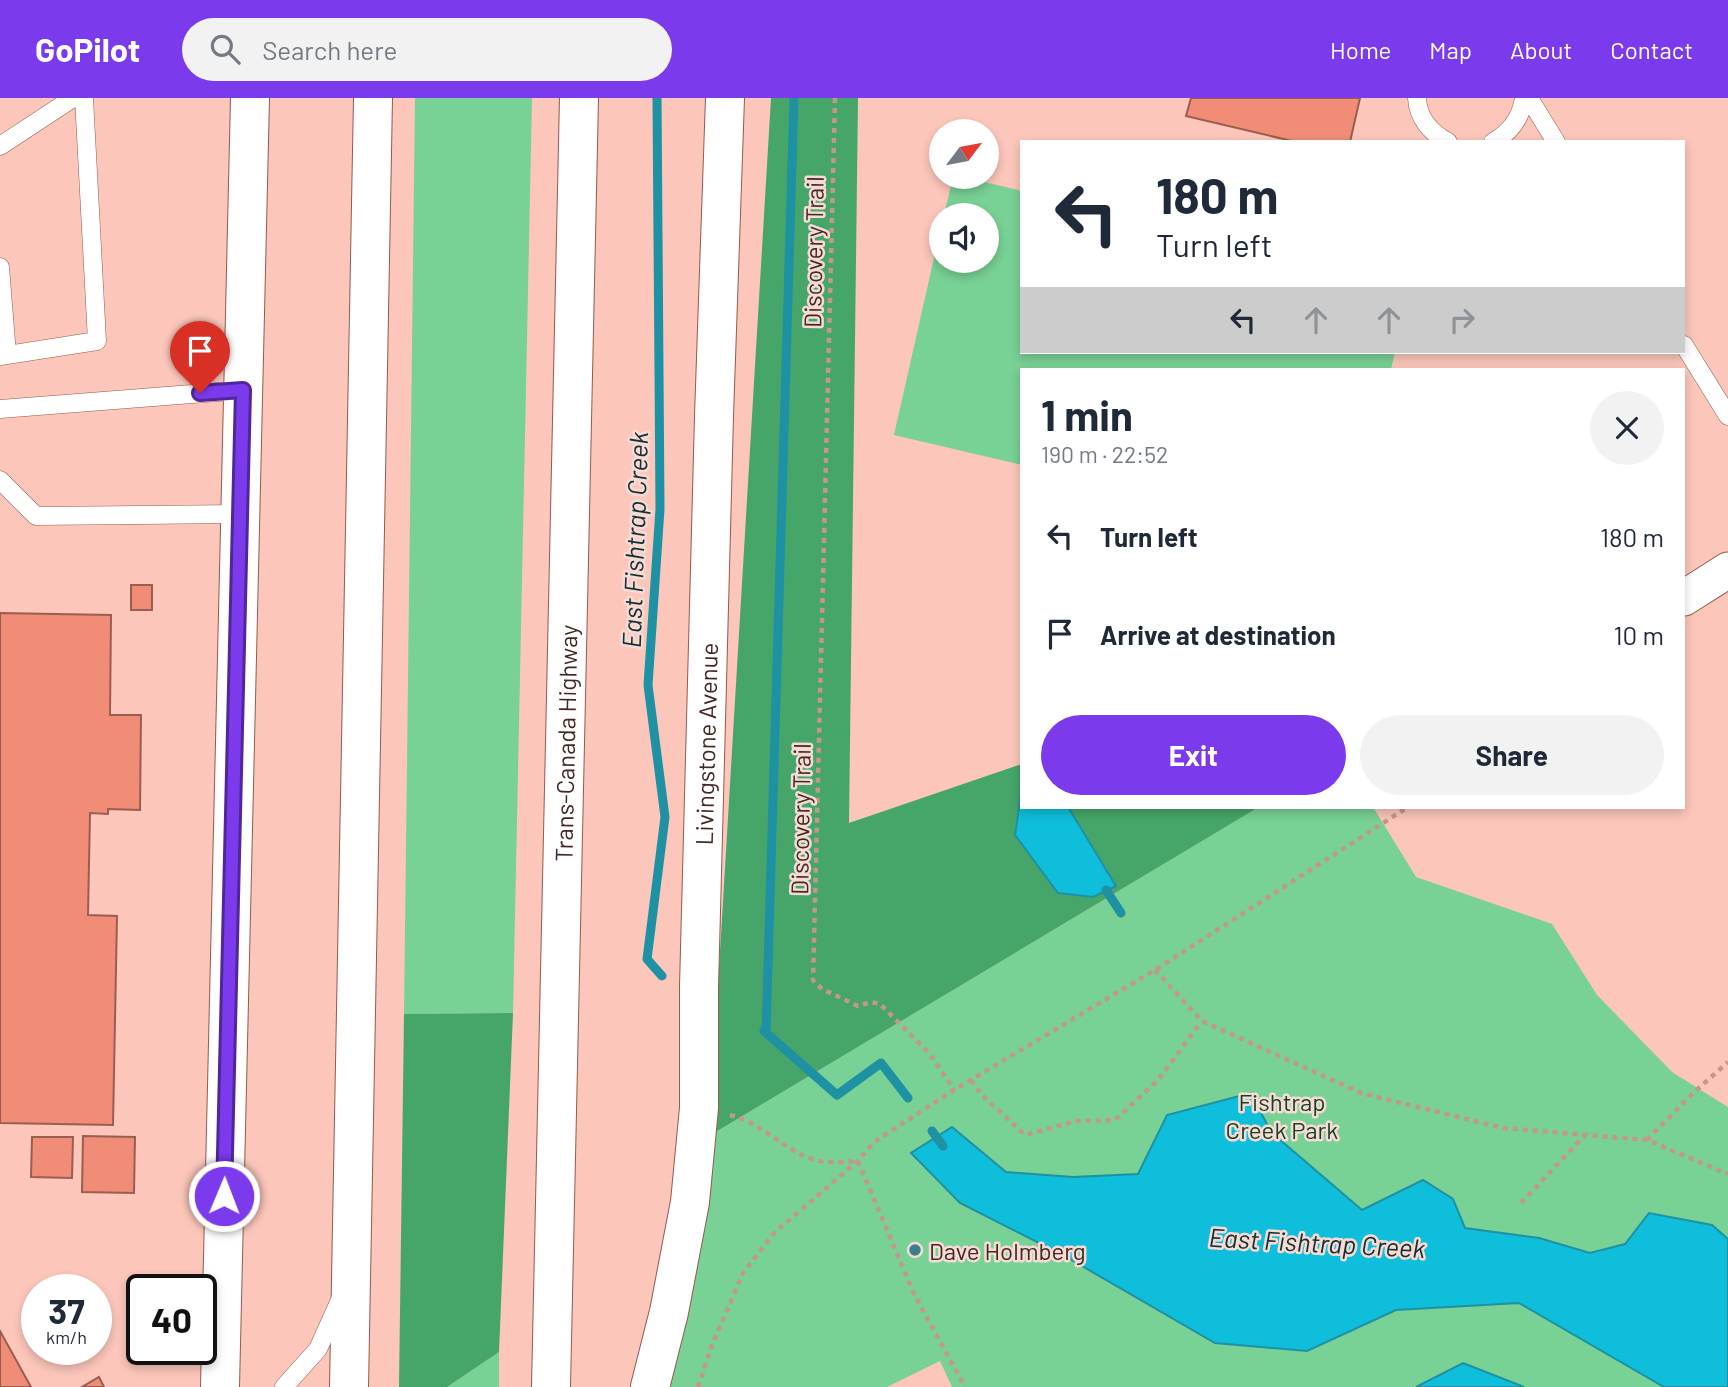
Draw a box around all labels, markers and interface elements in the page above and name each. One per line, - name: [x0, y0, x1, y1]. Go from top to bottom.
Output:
- search box: [182, 18, 672, 81]
- text: GoPilot: [35, 29, 140, 69]
- icon: search: [206, 30, 244, 68]
- text: Search here: [262, 34, 397, 65]
- text: Home: [1330, 35, 1391, 64]
- text: Map: [1429, 35, 1472, 64]
- text: About: [1510, 35, 1572, 64]
- text: Contact: [1610, 35, 1693, 64]
- north arrow: [929, 119, 999, 189]
- map controls: [929, 119, 999, 273]
- text: 180 m: [1156, 165, 1279, 224]
- icon: left: [1041, 168, 1132, 259]
- street label: Discovery Trail: [797, 176, 829, 328]
- button: sound: [929, 203, 999, 273]
- text: Turn left: [1156, 225, 1273, 263]
- icon: left: [1224, 301, 1262, 339]
- icon: ahead: [1297, 301, 1335, 339]
- icon: ahead: [1370, 301, 1408, 339]
- icon: right: [1443, 301, 1481, 339]
- pin: [170, 321, 230, 393]
- icon: arrive: [181, 332, 219, 370]
- text: 1 min: [1041, 389, 1133, 439]
- button: close: [1590, 391, 1664, 465]
- water label: East Fishtrap Creek: [615, 431, 653, 649]
- text: 190 m · 22:52: [1041, 440, 1168, 468]
- icon: left: [1041, 517, 1079, 555]
- text: Turn left: [1100, 521, 1198, 552]
- text: 180 m: [1600, 521, 1664, 552]
- icon: arrive: [1041, 615, 1079, 653]
- text: Arrive at destination: [1100, 619, 1336, 650]
- text: 10 m: [1614, 619, 1664, 650]
- street label: Trans-Canada Highway: [548, 624, 582, 862]
- street label: Livingstone Avenue: [688, 642, 723, 846]
- button: Exit: [1041, 715, 1346, 795]
- button: Share: [1360, 715, 1664, 795]
- street label: Discovery Trail: [784, 743, 816, 895]
- park label: Fishtrap Creek Park: [1226, 1087, 1338, 1144]
- position arrow: [187, 1159, 261, 1233]
- water label: East Fishtrap Creek: [1208, 1221, 1426, 1263]
- place label: Dave Holmberg: [929, 1236, 1086, 1265]
- marker: Dave Holmberg: [907, 1242, 923, 1258]
- speed limit sign: 40: [126, 1274, 217, 1365]
- text: 37: [48, 1289, 85, 1331]
- text: km/h: [46, 1326, 87, 1348]

